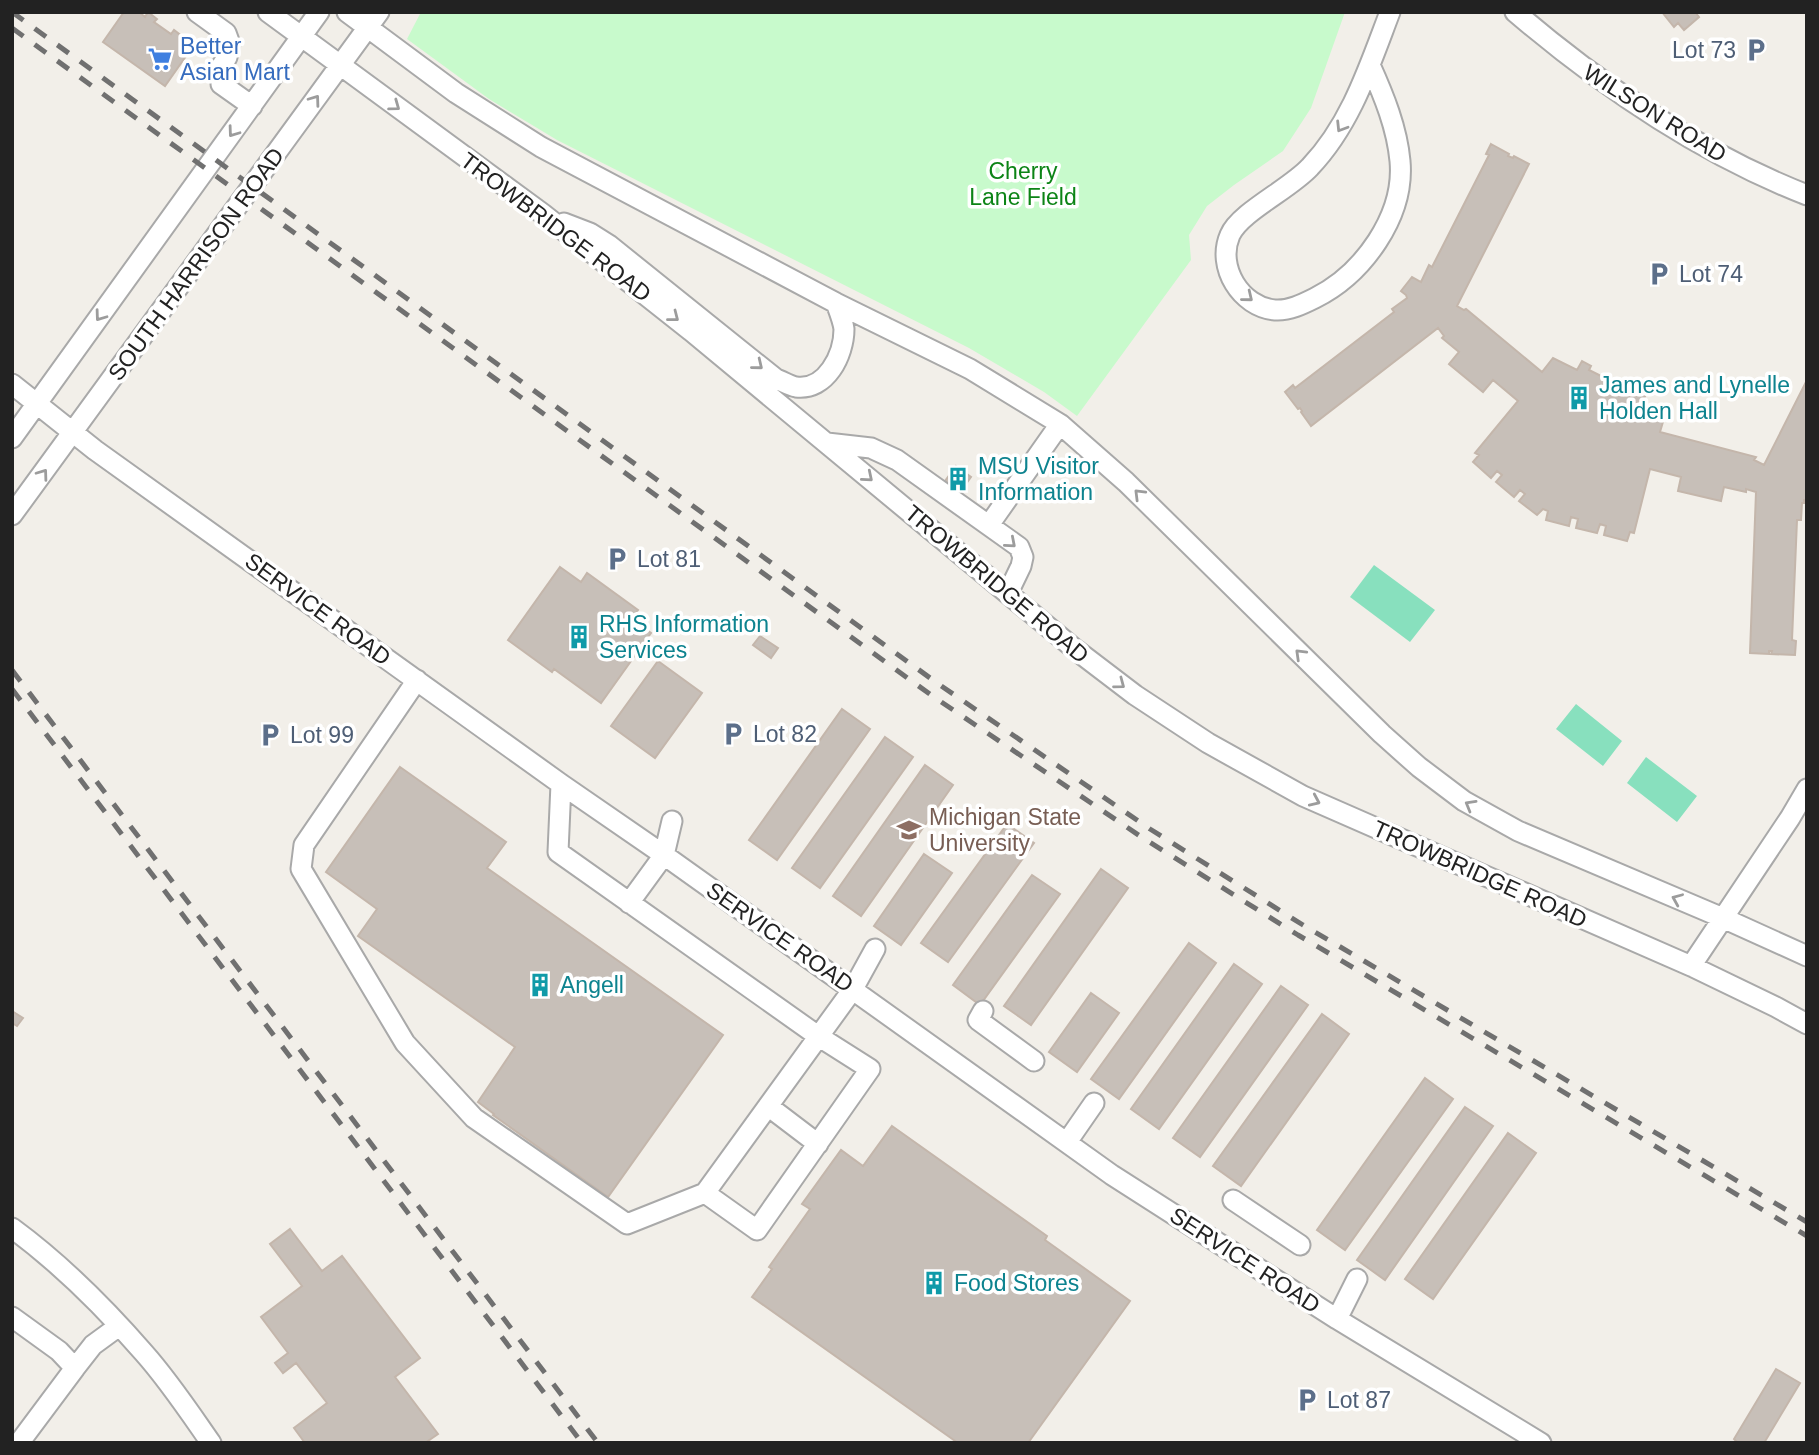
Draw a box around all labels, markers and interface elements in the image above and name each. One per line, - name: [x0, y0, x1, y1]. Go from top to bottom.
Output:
- place label: Better Asian Mart: [180, 33, 291, 85]
- parking icon: Lot 73: [1742, 36, 1770, 64]
- place label: Lot 73: [1672, 37, 1736, 63]
- supermarket icon: Better Asian Mart: [146, 45, 174, 73]
- street label: WILSON ROAD: [1579, 59, 1731, 167]
- one-way arrow: [307, 95, 319, 108]
- one-way arrow: [387, 98, 400, 111]
- one-way arrow: [1336, 119, 1349, 132]
- one-way arrow: [229, 124, 241, 137]
- street label: SOUTH HARRISON ROAD: [103, 143, 289, 385]
- street label: TROWBRIDGE ROAD: [456, 147, 656, 307]
- park label: Cherry Lane Field: [969, 158, 1077, 210]
- parking icon: Lot 74: [1645, 260, 1673, 288]
- place label: Lot 74: [1679, 261, 1743, 287]
- one-way arrow: [1240, 289, 1253, 302]
- one-way arrow: [96, 308, 108, 321]
- one-way arrow: [666, 309, 678, 322]
- one-way arrow: [751, 356, 763, 369]
- place label: James and Lynelle Holden Hall: [1599, 372, 1790, 424]
- building icon: James and Lynelle Holden Hall: [1565, 384, 1593, 412]
- place label: MSU Visitor Information: [978, 453, 1099, 505]
- building icon: MSU Visitor Information: [944, 465, 972, 493]
- one-way arrow: [34, 469, 47, 482]
- one-way arrow: [861, 469, 873, 482]
- one-way arrow: [1134, 489, 1147, 502]
- street label: TROWBRIDGE ROAD: [900, 500, 1094, 668]
- one-way arrow: [1003, 535, 1016, 547]
- parking icon: Lot 81: [603, 545, 631, 573]
- place label: Lot 81: [637, 546, 701, 572]
- street label: SERVICE ROAD: [240, 548, 396, 670]
- place label: RHS Information Services: [599, 611, 769, 663]
- building icon: RHS Information Services: [565, 623, 593, 651]
- one-way arrow: [1295, 650, 1308, 663]
- one-way arrow: [1112, 676, 1125, 688]
- parking icon: Lot 82: [719, 720, 747, 748]
- parking icon: Lot 99: [256, 721, 284, 749]
- place label: Lot 82: [753, 721, 817, 747]
- place label: Lot 99: [290, 722, 354, 748]
- one-way arrow: [1307, 793, 1320, 807]
- one-way arrow: [1465, 800, 1478, 813]
- place label: Michigan State University: [929, 804, 1081, 856]
- street label: TROWBRIDGE ROAD: [1369, 815, 1591, 933]
- school or university icon: Michigan State University: [895, 816, 923, 844]
- street label: SERVICE ROAD: [702, 877, 858, 997]
- one-way arrow: [1672, 893, 1684, 907]
- building icon: Angell: [526, 971, 554, 999]
- place label: Angell: [560, 972, 624, 998]
- street label: SERVICE ROAD: [1165, 1202, 1325, 1318]
- building icon: Food Stores: [920, 1269, 948, 1297]
- place label: Food Stores: [954, 1270, 1079, 1296]
- parking icon: Lot 87: [1293, 1386, 1321, 1414]
- place label: Lot 87: [1327, 1387, 1391, 1413]

